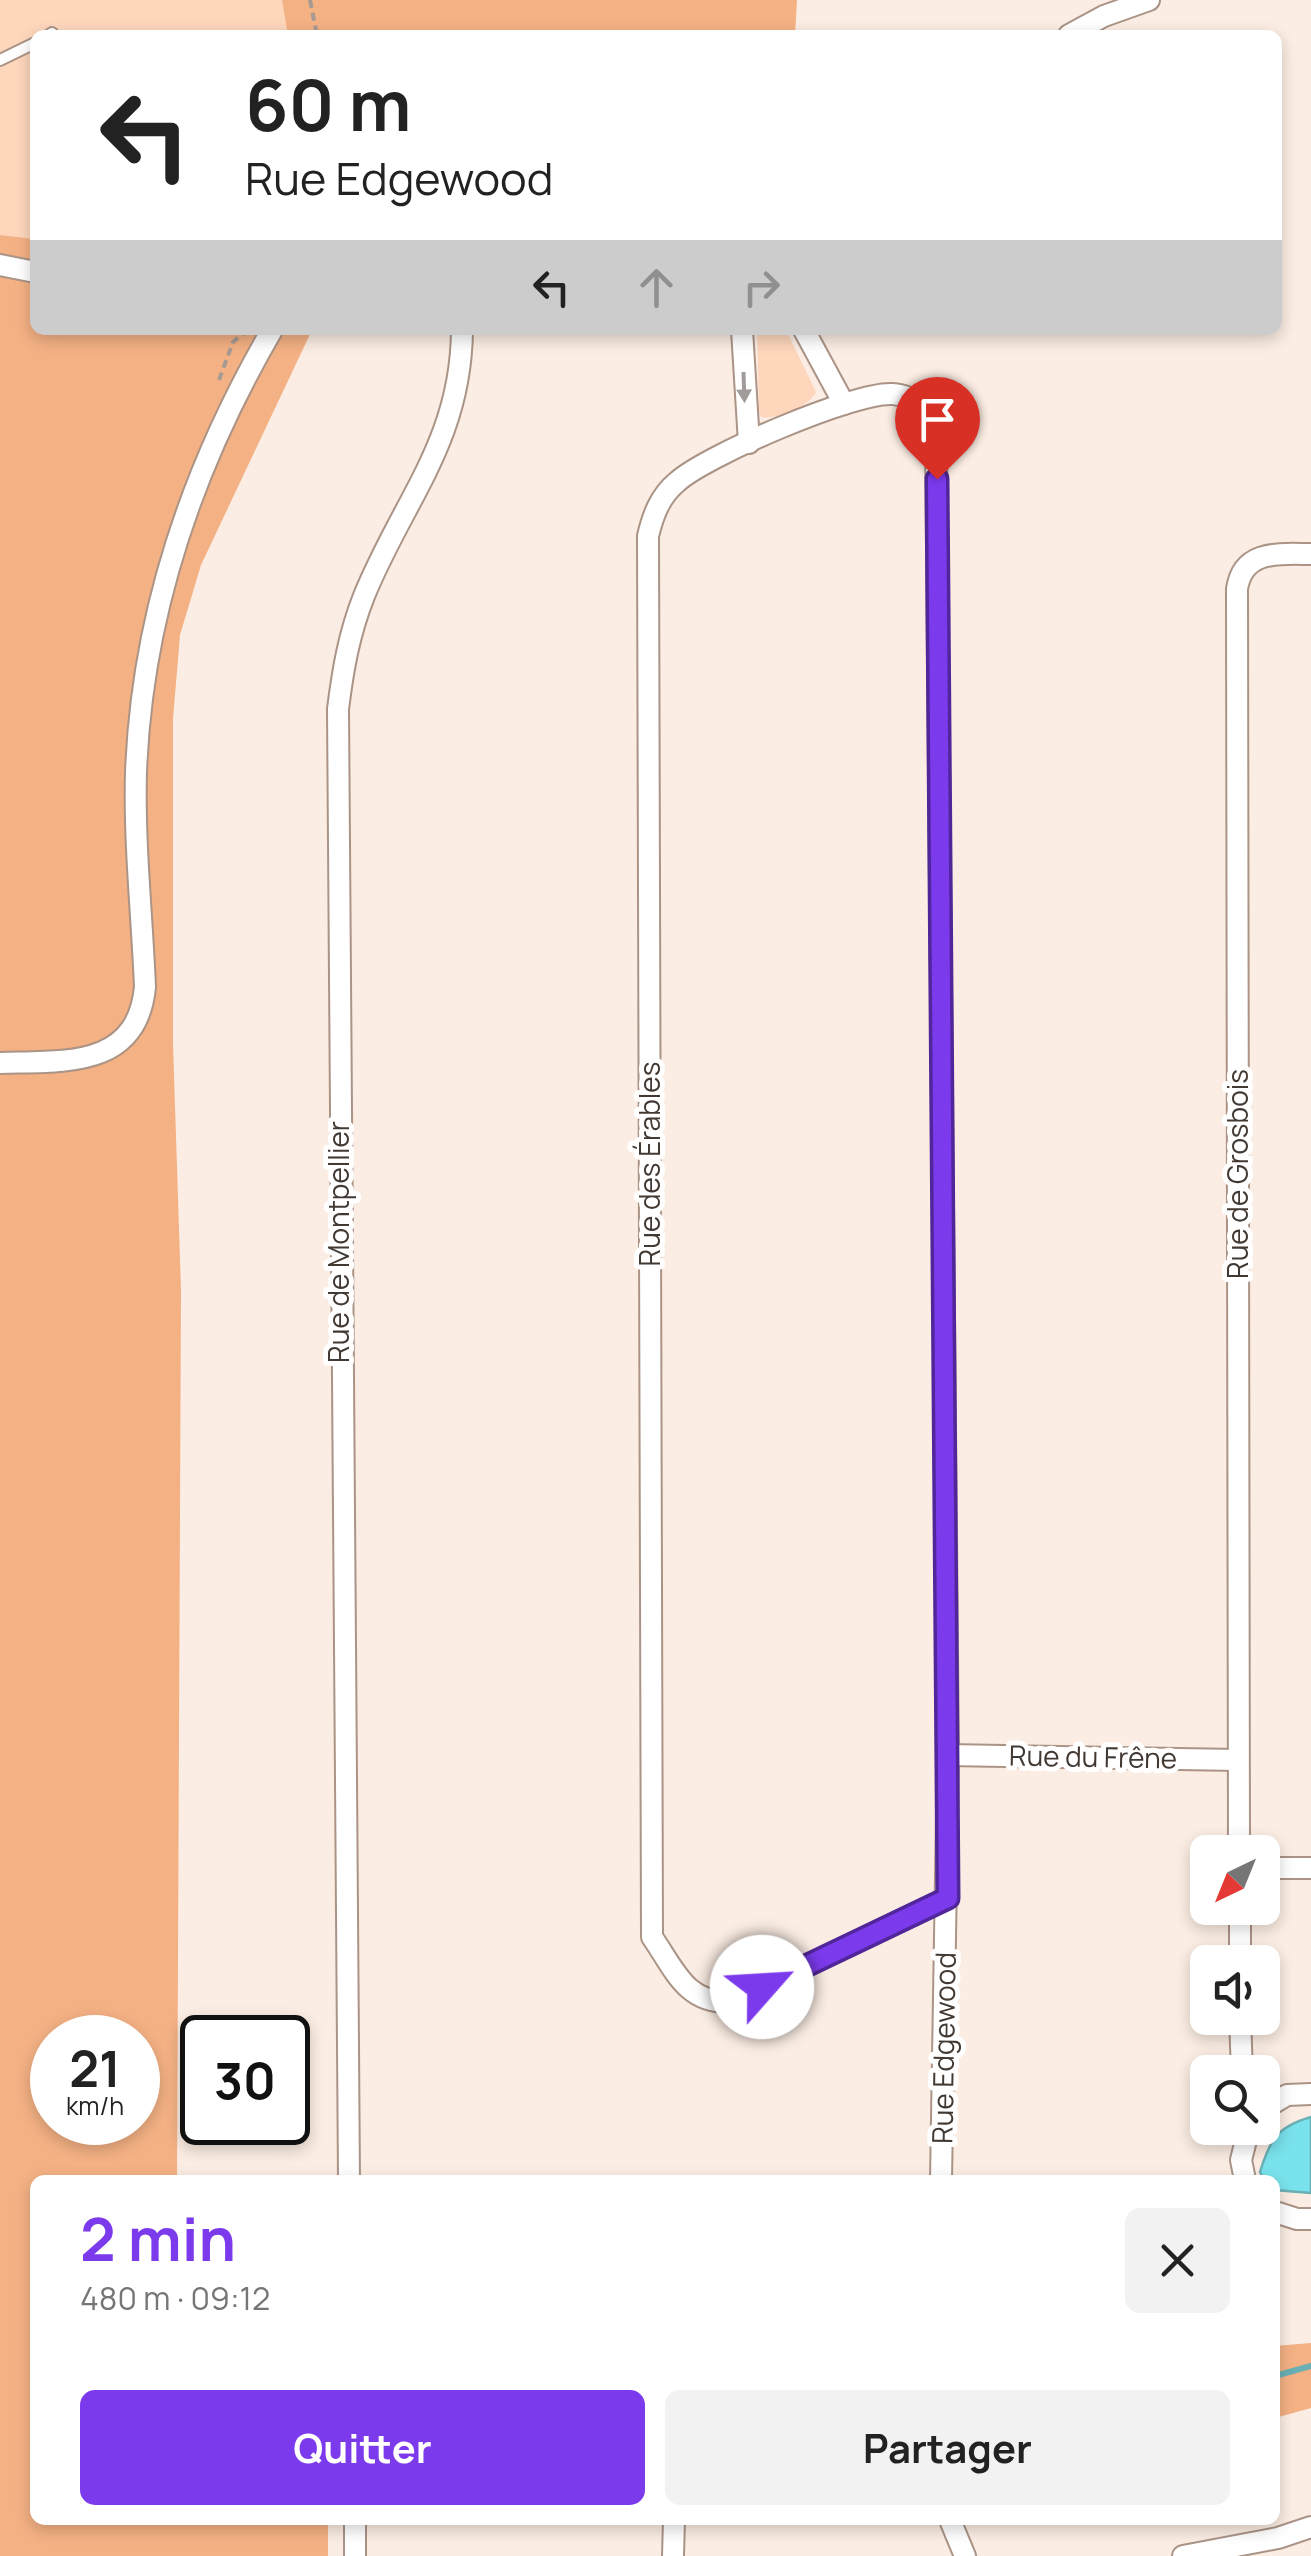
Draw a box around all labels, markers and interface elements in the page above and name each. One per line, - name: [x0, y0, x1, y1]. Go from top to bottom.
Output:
- text: 60 m: [245, 56, 412, 152]
- icon: left: [80, 70, 210, 200]
- text: Rue Edgewood: [245, 147, 553, 209]
- icon: left: [524, 260, 579, 315]
- icon: ahead: [629, 260, 684, 315]
- icon: right: [734, 260, 789, 315]
- one-way arrow: [736, 371, 752, 403]
- pin: [895, 377, 980, 480]
- icon: arrive: [910, 392, 965, 447]
- street label: Rue des Érables: [630, 1062, 668, 1266]
- street label: Rue de Grosbois: [1218, 1069, 1256, 1279]
- street label: Rue de Montpellier: [319, 1121, 357, 1363]
- street label: Rue du Frêne: [1009, 1736, 1177, 1776]
- north arrow: [1190, 1835, 1280, 1925]
- map controls: [1190, 1835, 1280, 2145]
- position arrow: [710, 1935, 814, 2039]
- button: sound: [1190, 1945, 1280, 2035]
- street label: Rue Edgewood: [922, 1952, 964, 2144]
- speed limit sign: 30: [180, 2015, 310, 2145]
- text: 21: [69, 2034, 121, 2102]
- button: search: [1190, 2055, 1280, 2145]
- text: km/h: [66, 2088, 124, 2123]
- text: 2 min: [80, 2197, 236, 2279]
- button: close: [1125, 2208, 1230, 2313]
- text: 480 m · 09:12: [80, 2276, 270, 2320]
- button: Quitter: [80, 2390, 645, 2505]
- button: Partager: [665, 2390, 1230, 2505]

